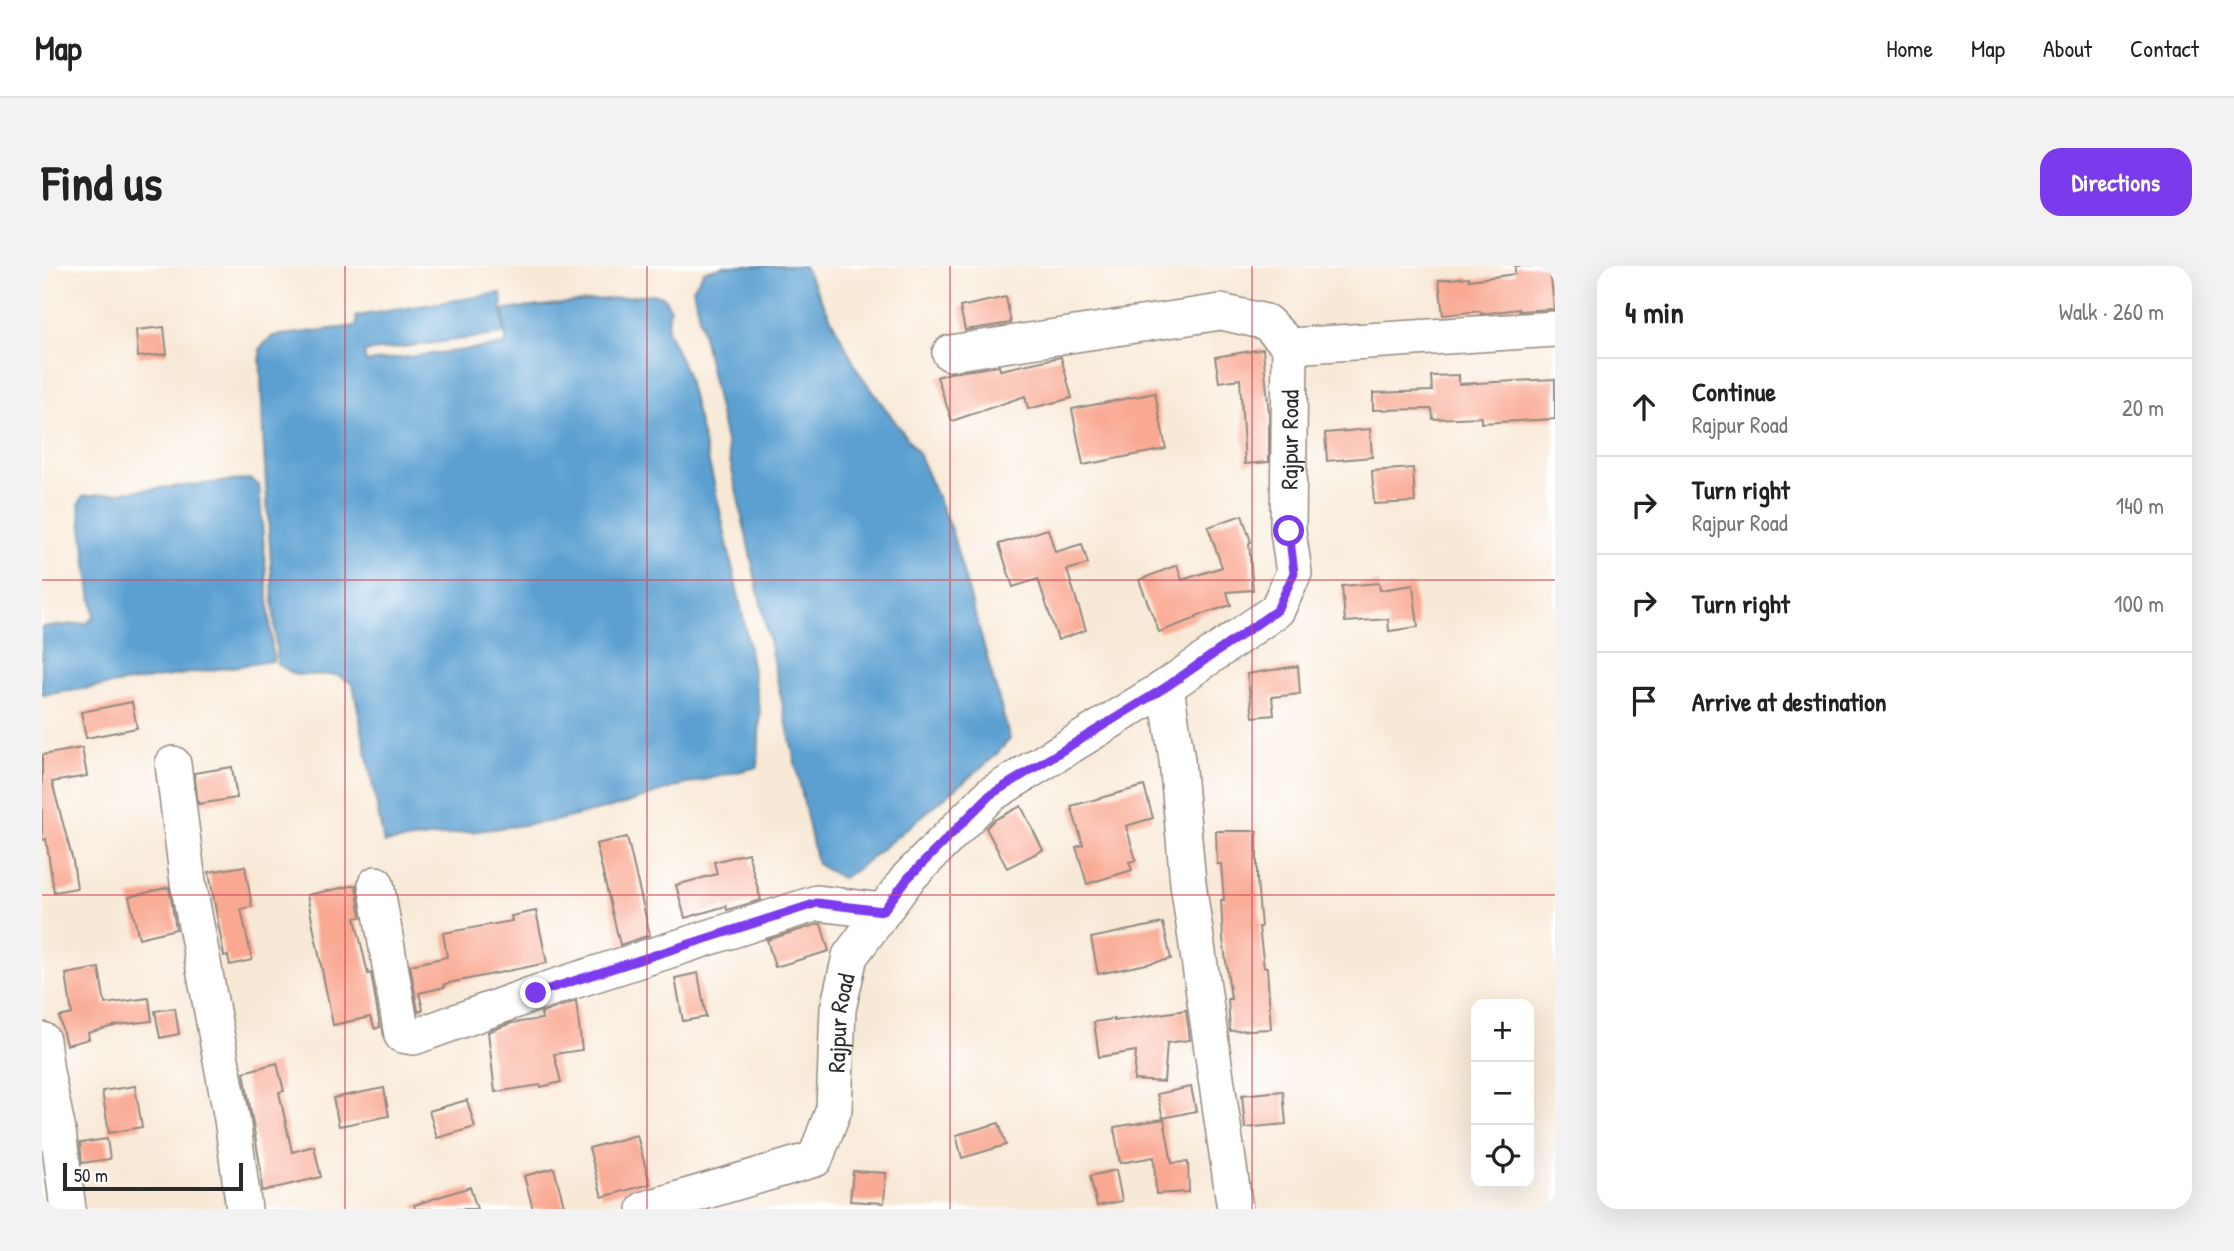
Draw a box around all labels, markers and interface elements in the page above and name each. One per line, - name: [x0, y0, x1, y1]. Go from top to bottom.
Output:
- text: Map: [35, 26, 82, 70]
- text: Home: [1886, 32, 1933, 64]
- text: Map: [1971, 32, 2005, 64]
- text: About: [2043, 32, 2092, 64]
- text: Contact: [2130, 32, 2199, 64]
- button: Directions: [2040, 148, 2192, 216]
- text: Find us: [42, 149, 162, 215]
- text: 4 min: [1625, 292, 1684, 332]
- text: Walk · 260 m: [2059, 296, 2164, 327]
- text: Continue: [1692, 374, 1776, 409]
- icon: ahead: [1625, 388, 1663, 426]
- street label: Rajpur Road: [1272, 390, 1306, 490]
- text: 20 m: [2122, 392, 2164, 423]
- text: Rajpur Road: [1692, 409, 1788, 440]
- text: Turn right: [1692, 472, 1790, 507]
- icon: right: [1625, 486, 1663, 524]
- text: 140 m: [2116, 490, 2164, 521]
- text: Rajpur Road: [1692, 507, 1788, 538]
- route start: [1273, 515, 1304, 546]
- icon: right: [1625, 584, 1663, 622]
- text: Turn right: [1692, 586, 1790, 621]
- text: 100 m: [2114, 588, 2164, 619]
- icon: arrive: [1625, 682, 1663, 720]
- text: Arrive at destination: [1692, 684, 1887, 719]
- street label: Rajpur Road: [819, 970, 862, 1073]
- route end: [520, 977, 551, 1008]
- map controls: [1471, 999, 1534, 1188]
- button: +: [1471, 999, 1534, 1062]
- button: −: [1471, 1062, 1534, 1125]
- button: locate: [1471, 1125, 1534, 1188]
- scale bar: [63, 1160, 243, 1192]
- text: 50 m: [74, 1162, 108, 1188]

